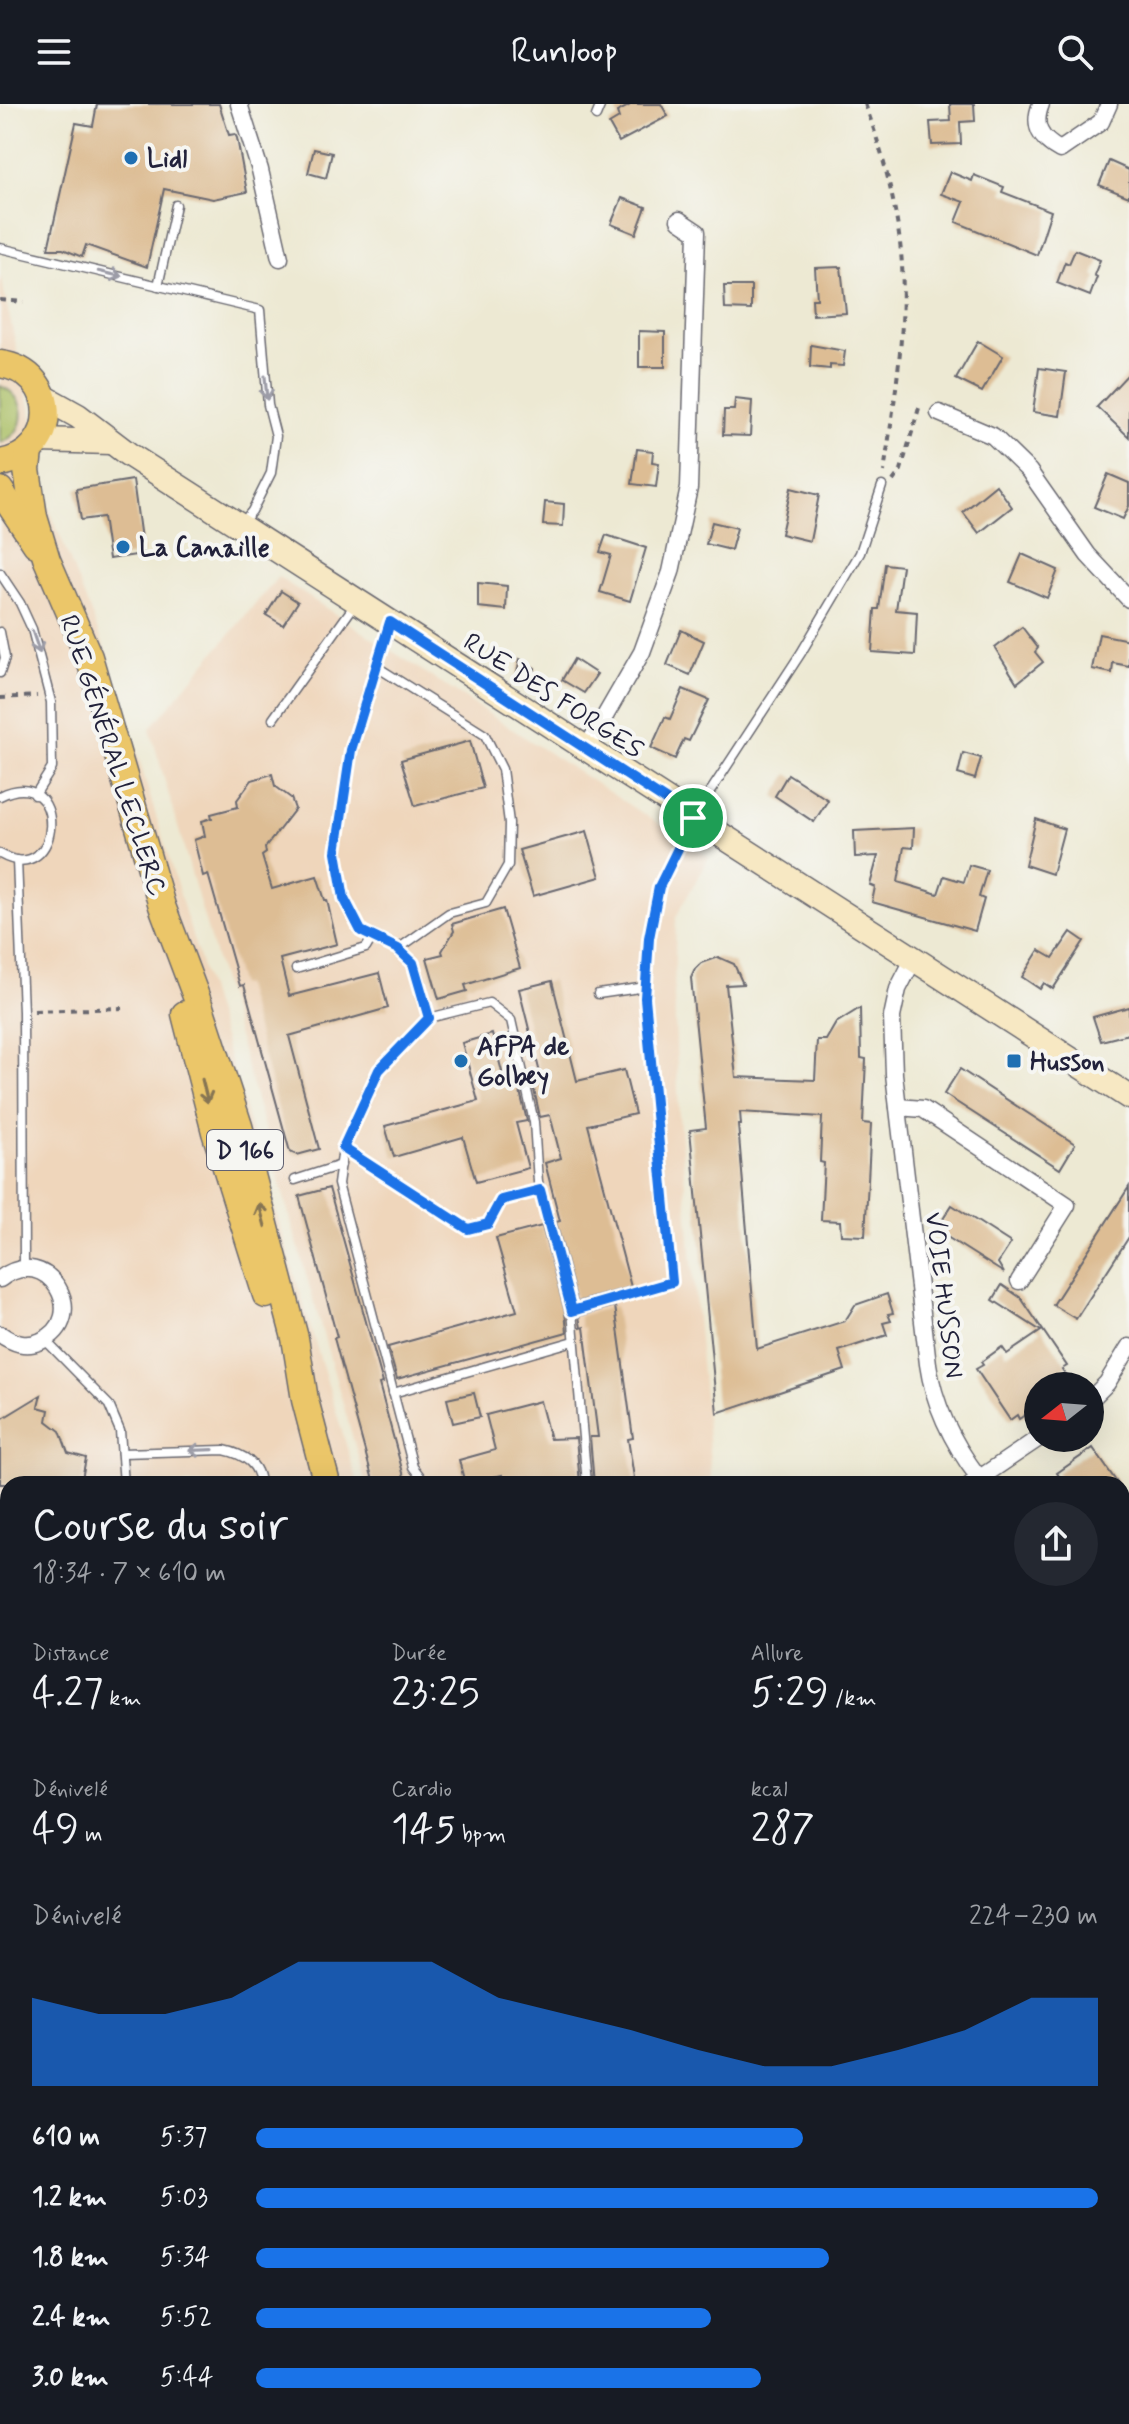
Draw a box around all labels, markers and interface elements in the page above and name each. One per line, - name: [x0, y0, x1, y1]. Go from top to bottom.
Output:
- text: Runloop: [511, 29, 618, 76]
- icon: menu: [32, 30, 76, 74]
- icon: search: [1053, 30, 1097, 74]
- place label: Lidl: [147, 143, 187, 177]
- marker: Lidl: [122, 149, 140, 167]
- one-way arrow: [97, 267, 122, 282]
- one-way arrow: [259, 374, 274, 401]
- place label: La Canaille: [139, 532, 270, 566]
- marker: La Canaille: [114, 538, 132, 556]
- street label: RUE GÉNÉRAL LECLERC: [51, 610, 176, 900]
- street label: RUE DES FORGES: [456, 626, 650, 768]
- one-way arrow: [30, 629, 45, 654]
- pin: [659, 784, 727, 852]
- icon: arrive: [671, 796, 715, 840]
- place label: AFPA de Golbey: [477, 1031, 569, 1095]
- place label: Husson: [1030, 1046, 1105, 1080]
- marker: AFPA de Golbey: [452, 1052, 470, 1070]
- marker: Husson: [1005, 1052, 1023, 1070]
- one-way arrow: [198, 1078, 213, 1103]
- road number: D 166: [207, 1130, 283, 1170]
- one-way arrow: [254, 1202, 269, 1228]
- street label: VOIE HUSSON: [916, 1210, 970, 1380]
- north arrow: [1024, 1372, 1104, 1452]
- map controls: [1024, 1372, 1104, 1452]
- one-way arrow: [188, 1443, 215, 1458]
- text: Course du soir: [32, 1498, 288, 1556]
- button: share: [1014, 1502, 1098, 1586]
- text: 18:34 · 7 × 610 m: [32, 1557, 226, 1591]
- text: Distance: [32, 1640, 109, 1668]
- text: Durée: [391, 1640, 447, 1668]
- text: Allure: [751, 1640, 803, 1668]
- text: 4.27: [32, 1668, 103, 1720]
- text: 23:25: [391, 1668, 479, 1720]
- text: 5:29: [751, 1668, 829, 1720]
- text: km: [103, 1685, 141, 1713]
- text: /km: [829, 1685, 876, 1713]
- text: Dénivelé: [32, 1776, 108, 1804]
- text: Cardio: [391, 1776, 452, 1804]
- text: kcal: [751, 1776, 788, 1804]
- text: 49: [32, 1804, 79, 1856]
- text: 145: [391, 1804, 456, 1856]
- text: 287: [751, 1804, 815, 1856]
- text: m: [79, 1821, 103, 1849]
- text: bpm: [456, 1821, 506, 1849]
- text: Dénivelé: [32, 1900, 122, 1934]
- text: 224–230 m: [969, 1900, 1098, 1934]
- text: 610 m: [32, 2121, 100, 2155]
- text: 5:37: [160, 2121, 207, 2155]
- text: 1.2 km: [32, 2181, 107, 2215]
- text: 5:03: [160, 2181, 208, 2215]
- text: 1.8 km: [32, 2241, 109, 2275]
- text: 5:34: [160, 2241, 210, 2275]
- text: 2.4 km: [32, 2301, 110, 2335]
- text: 5:52: [160, 2301, 212, 2335]
- text: 3.0 km: [32, 2361, 109, 2395]
- text: 5:44: [160, 2361, 213, 2395]

